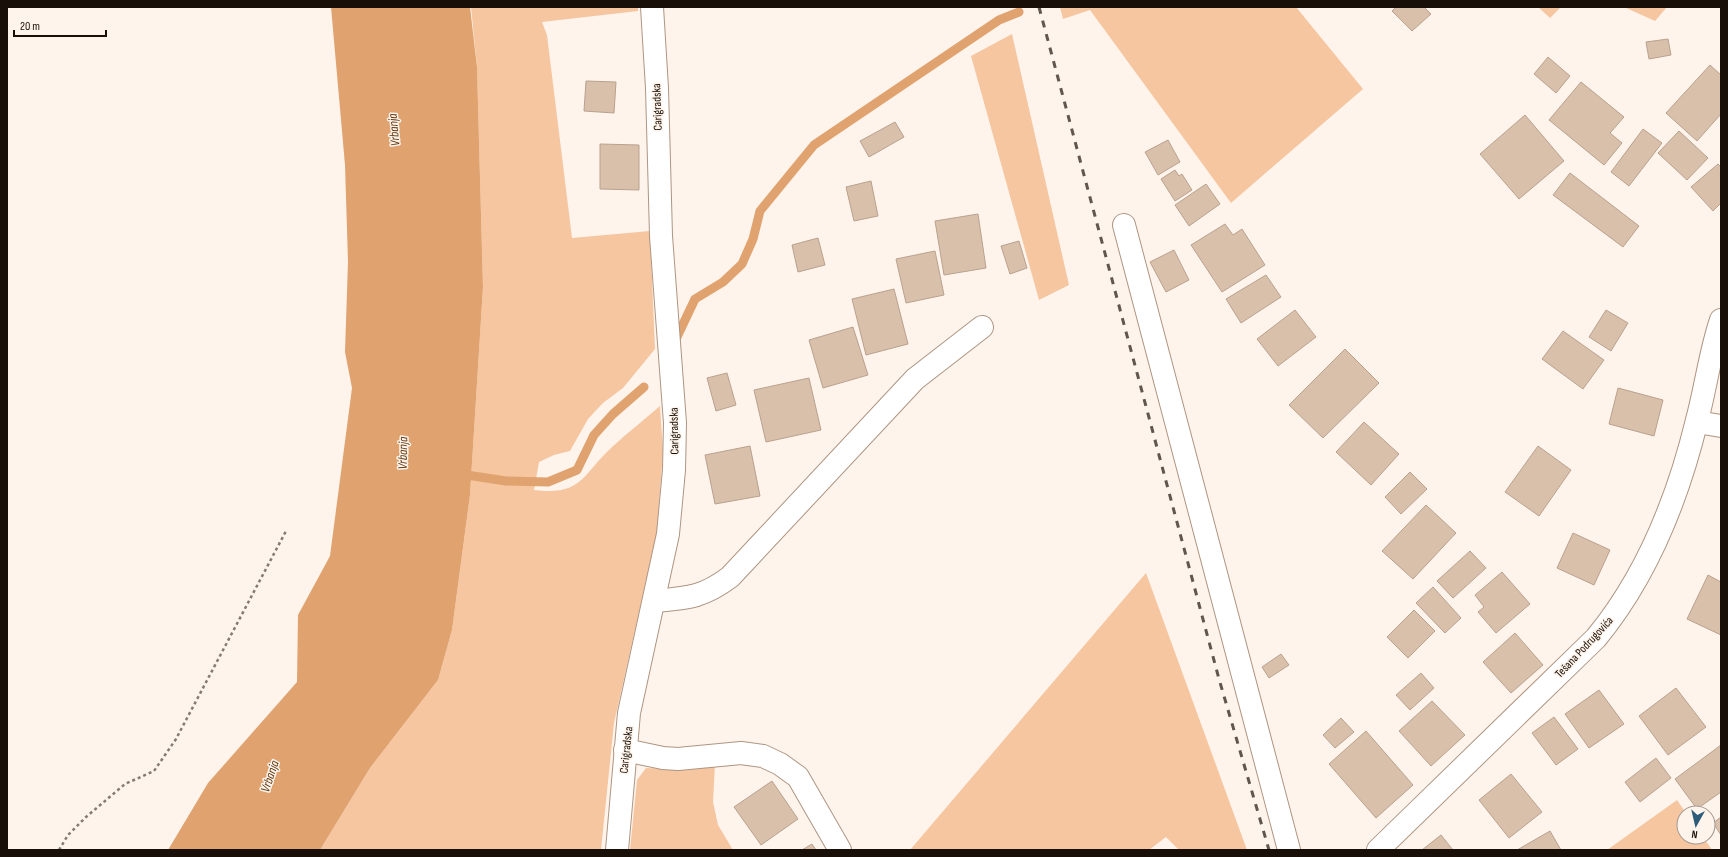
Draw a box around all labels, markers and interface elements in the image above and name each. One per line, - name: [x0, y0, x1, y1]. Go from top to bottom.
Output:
- scale bar: [14, 12, 106, 38]
- text: 20 m: [20, 19, 40, 34]
- street label: Carigradska: [649, 83, 666, 131]
- water label: Vrbanja: [385, 112, 403, 147]
- street label: Carigradska: [667, 407, 682, 455]
- water label: Vrbanja: [395, 436, 411, 470]
- street label: Tešana Podrugovića: [1552, 613, 1617, 681]
- street label: Carigradska: [617, 725, 636, 774]
- water label: Vrbanja: [257, 758, 283, 794]
- north arrow: [1676, 805, 1716, 845]
- text: N: [1691, 828, 1698, 841]

